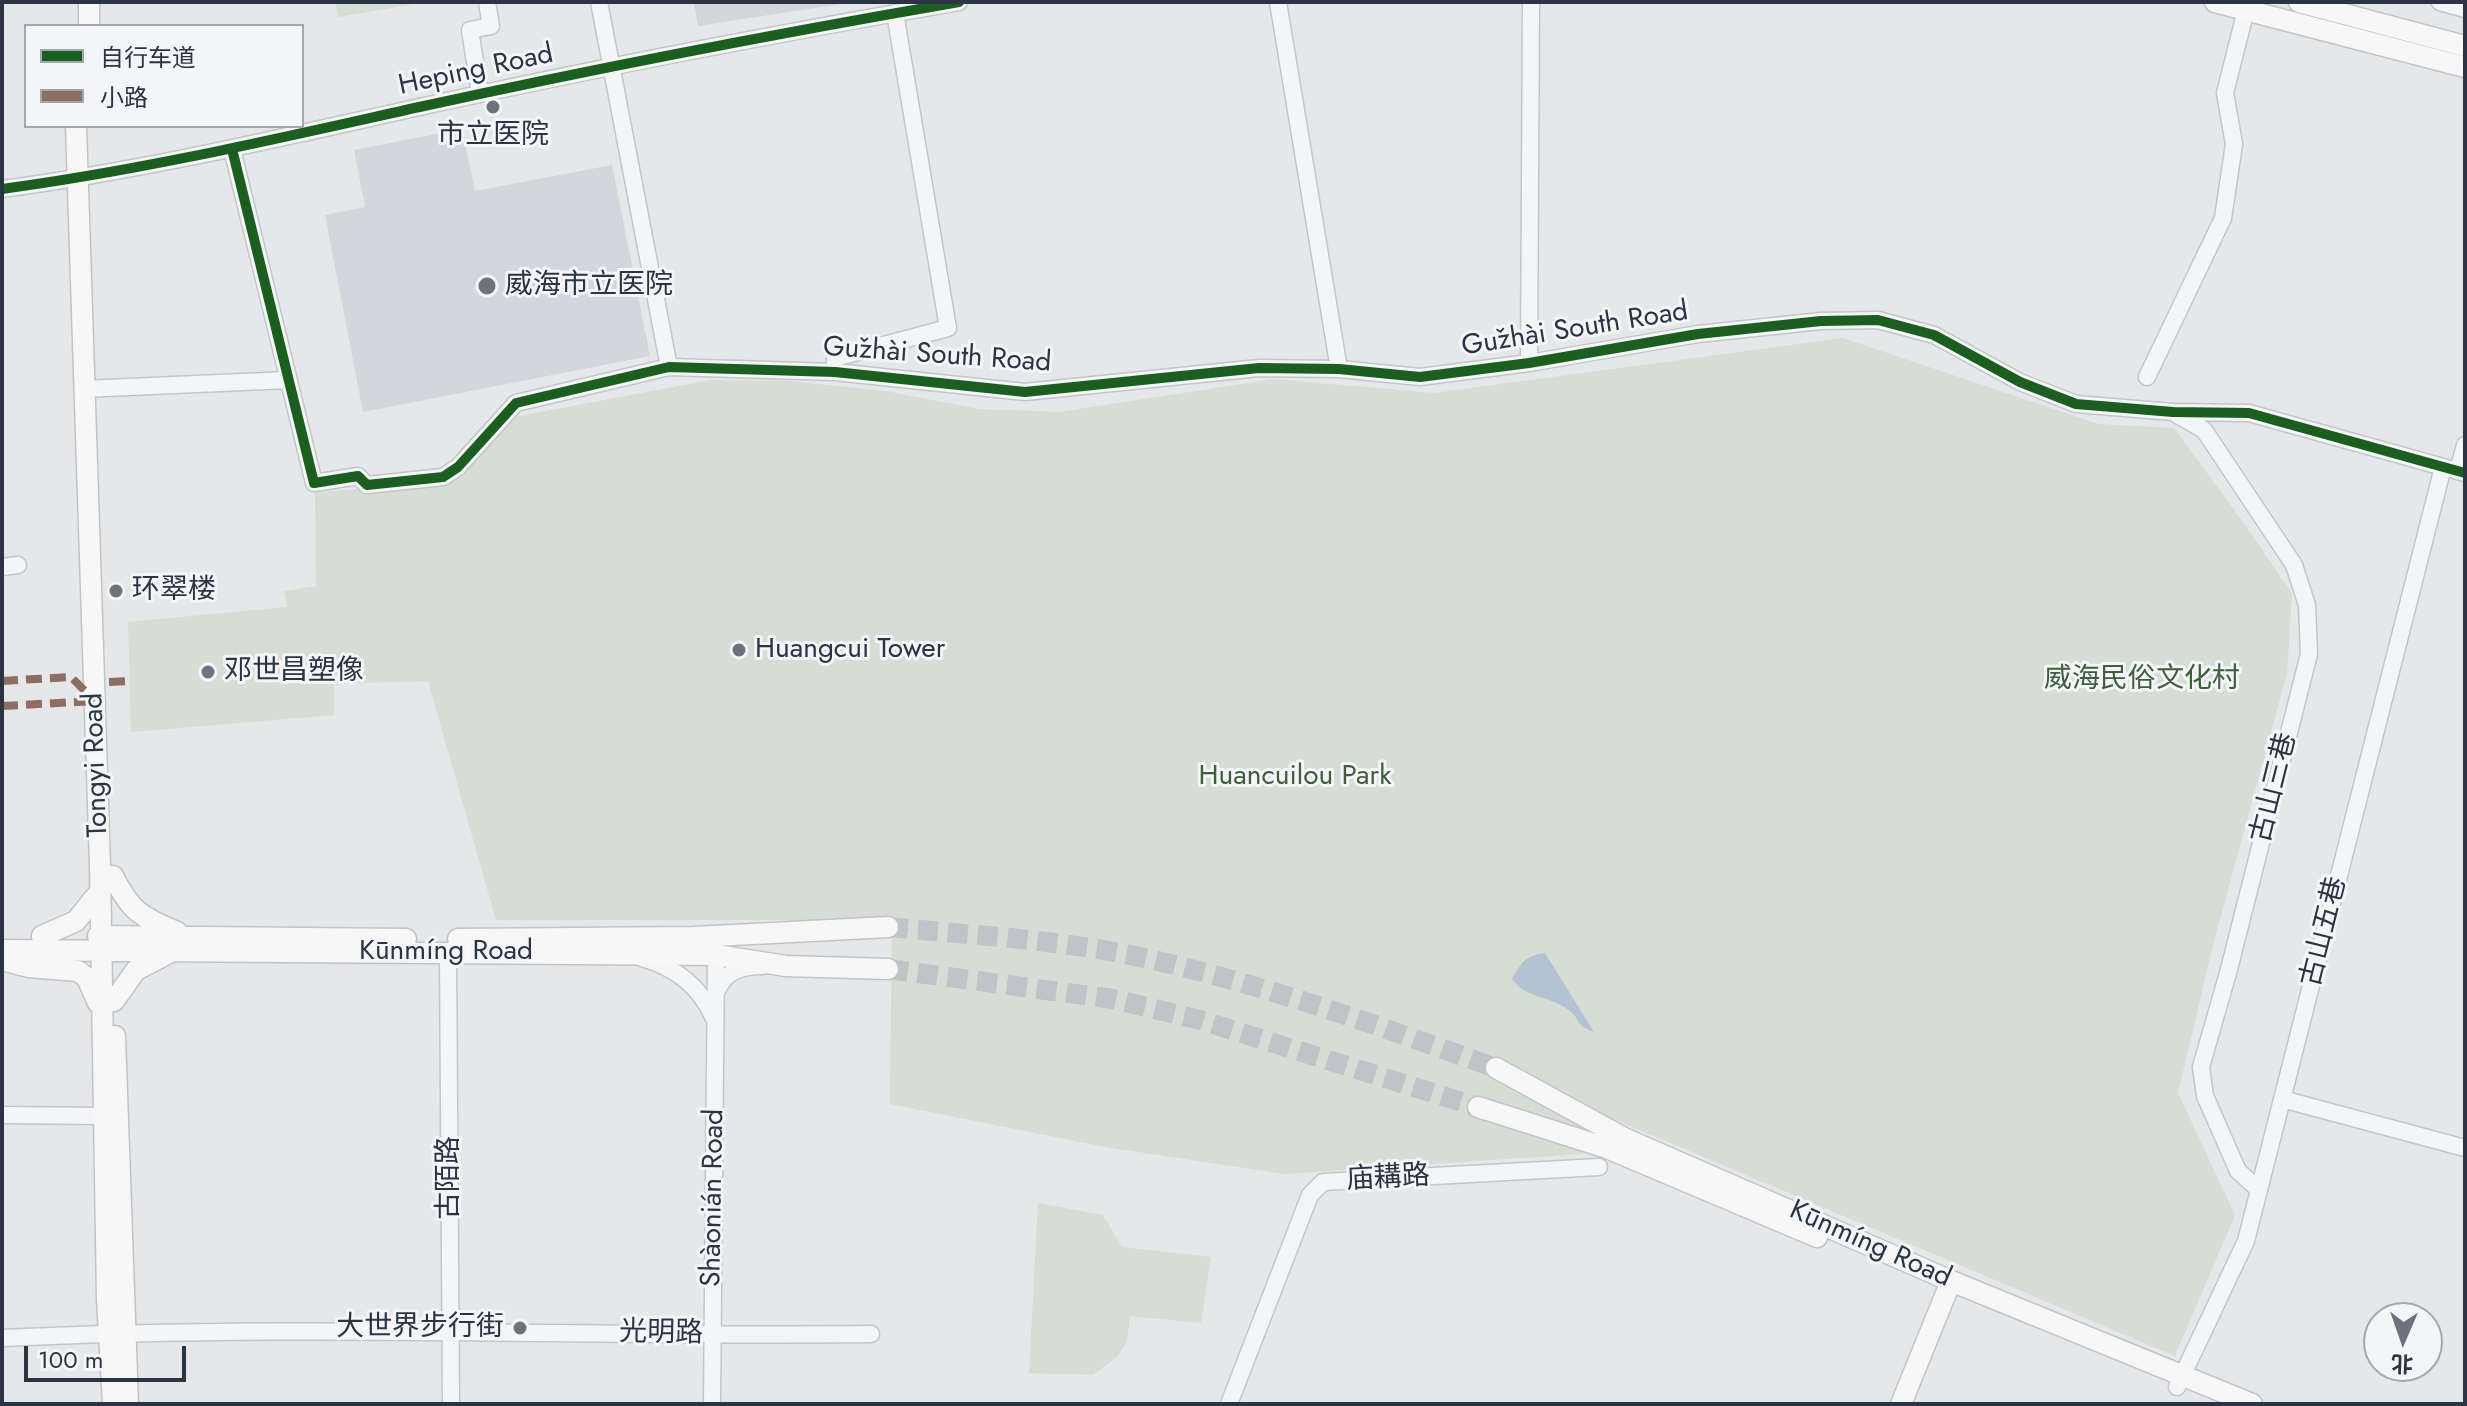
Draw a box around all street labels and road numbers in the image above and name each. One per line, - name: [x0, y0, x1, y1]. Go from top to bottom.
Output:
- street label: Heping Road: [396, 38, 556, 104]
- street label: Gǔzhài South Road: [1459, 296, 1691, 364]
- street label: Gǔzhài South Road: [822, 331, 1052, 381]
- street label: Tongyi Road: [78, 692, 116, 838]
- street label: 古山三巷: [2245, 730, 2305, 846]
- street label: 古山五巷: [2295, 874, 2355, 990]
- street label: Kūnmíng Road: [359, 935, 533, 969]
- street label: Shàonián Road: [696, 1109, 732, 1287]
- street label: 古陌路: [433, 1136, 467, 1220]
- street label: 庙耩路: [1345, 1160, 1431, 1198]
- street label: Kūnmíng Road: [1784, 1194, 1956, 1296]
- street label: 光明路: [619, 1316, 703, 1352]

